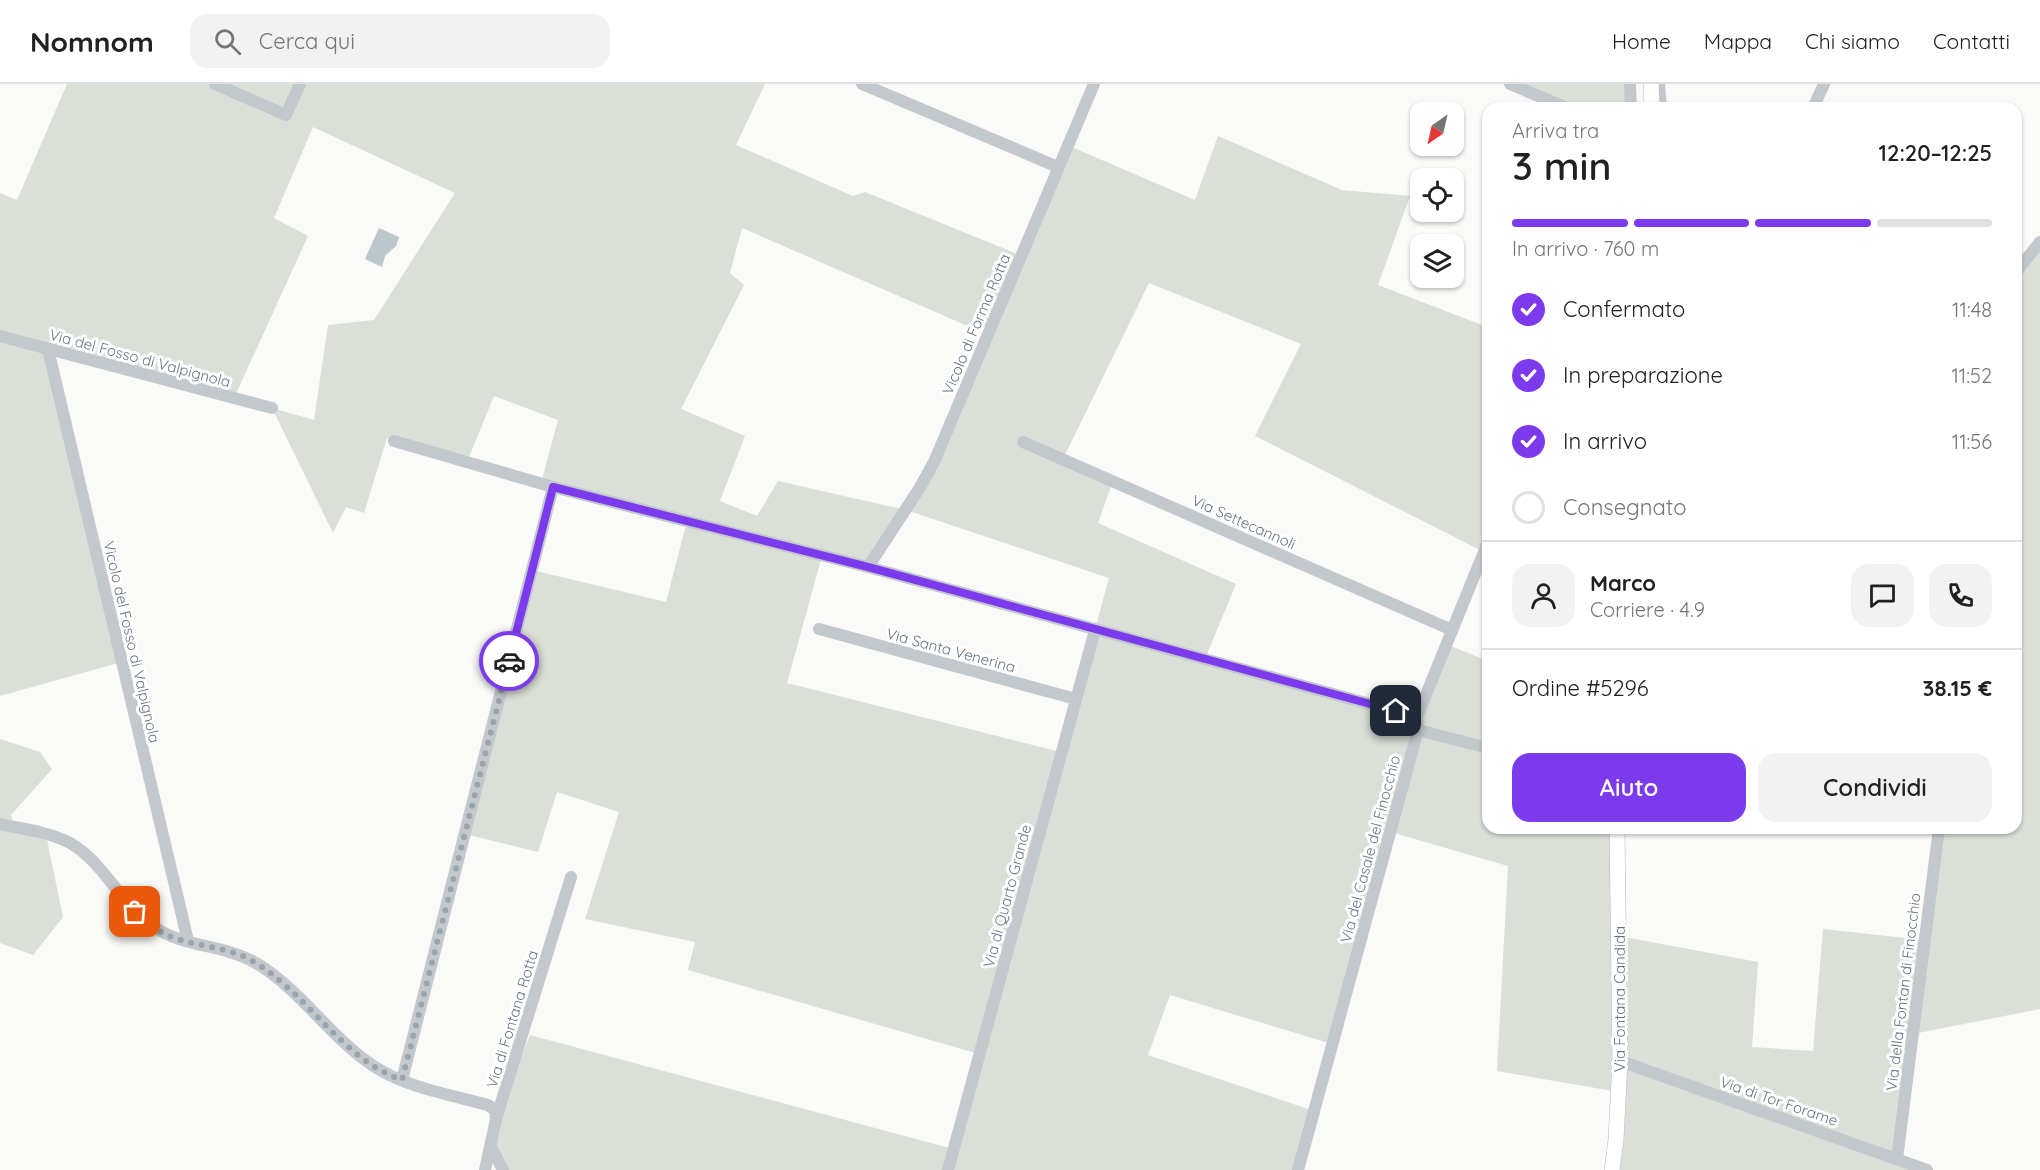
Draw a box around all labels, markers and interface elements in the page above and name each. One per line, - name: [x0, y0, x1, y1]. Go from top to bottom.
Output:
- search box: [190, 14, 610, 68]
- text: Nomnom: [30, 24, 154, 59]
- icon: search: [211, 25, 244, 58]
- text: Cerca qui: [259, 27, 355, 55]
- text: Home: [1612, 28, 1671, 54]
- text: Mappa: [1704, 28, 1772, 54]
- text: Chi siamo: [1805, 28, 1900, 54]
- text: Contatti: [1933, 28, 2010, 54]
- north arrow: [1410, 102, 1464, 156]
- map controls: [1410, 102, 1464, 288]
- text: Arriva tra: [1512, 118, 1599, 143]
- text: 12:20–12:25: [1879, 139, 1992, 167]
- text: 3 min: [1512, 141, 1611, 190]
- button: locate: [1410, 168, 1464, 222]
- button: layers: [1410, 234, 1464, 288]
- text: In arrivo · 760 m: [1512, 236, 1659, 261]
- street label: Vicolo di Forma Rotta: [938, 251, 1014, 397]
- icon: check: [1512, 293, 1545, 326]
- text: Confermato: [1563, 295, 1685, 323]
- text: 11:48: [1952, 297, 1992, 322]
- street label: Via del Fosso di Valpignola: [47, 325, 233, 391]
- icon: check: [1512, 359, 1545, 392]
- text: In preparazione: [1563, 361, 1723, 389]
- text: 11:52: [1951, 363, 1992, 388]
- icon: check: [1512, 425, 1545, 458]
- text: In arrivo: [1563, 427, 1647, 455]
- text: 11:56: [1952, 429, 1992, 454]
- street label: Via Settecannoli: [1189, 491, 1299, 553]
- text: Consegnato: [1563, 493, 1686, 521]
- street label: Vicolo del Fosso di Valpignola: [99, 539, 165, 745]
- button: person: [1512, 564, 1575, 627]
- button: chat: [1851, 564, 1914, 627]
- button: phone: [1929, 564, 1992, 627]
- text: Marco: [1590, 569, 1656, 597]
- text: Corriere · 4.9: [1590, 597, 1705, 622]
- street label: Via Santa Venerina: [884, 624, 1018, 676]
- courier: [479, 631, 539, 691]
- icon: car: [493, 645, 526, 678]
- text: Ordine #5296: [1512, 674, 1649, 702]
- text: 38.15 €: [1923, 674, 1992, 702]
- pin: [1370, 685, 1421, 736]
- icon: home: [1379, 694, 1412, 727]
- street label: Via del Casale del Finocchio: [1336, 753, 1404, 945]
- button: Aiuto: [1512, 753, 1746, 822]
- button: Condividi: [1758, 753, 1992, 822]
- street label: Via di Quarto Grande: [979, 822, 1035, 970]
- pin: [109, 886, 160, 937]
- street label: Via della Fontan di Finocchio: [1881, 892, 1925, 1092]
- icon: bag: [118, 895, 151, 928]
- street label: Via Fontana Candida: [1610, 926, 1629, 1072]
- street label: Via di Fontana Rotta: [482, 948, 542, 1090]
- street label: Via di Tor Forame: [1718, 1072, 1840, 1130]

